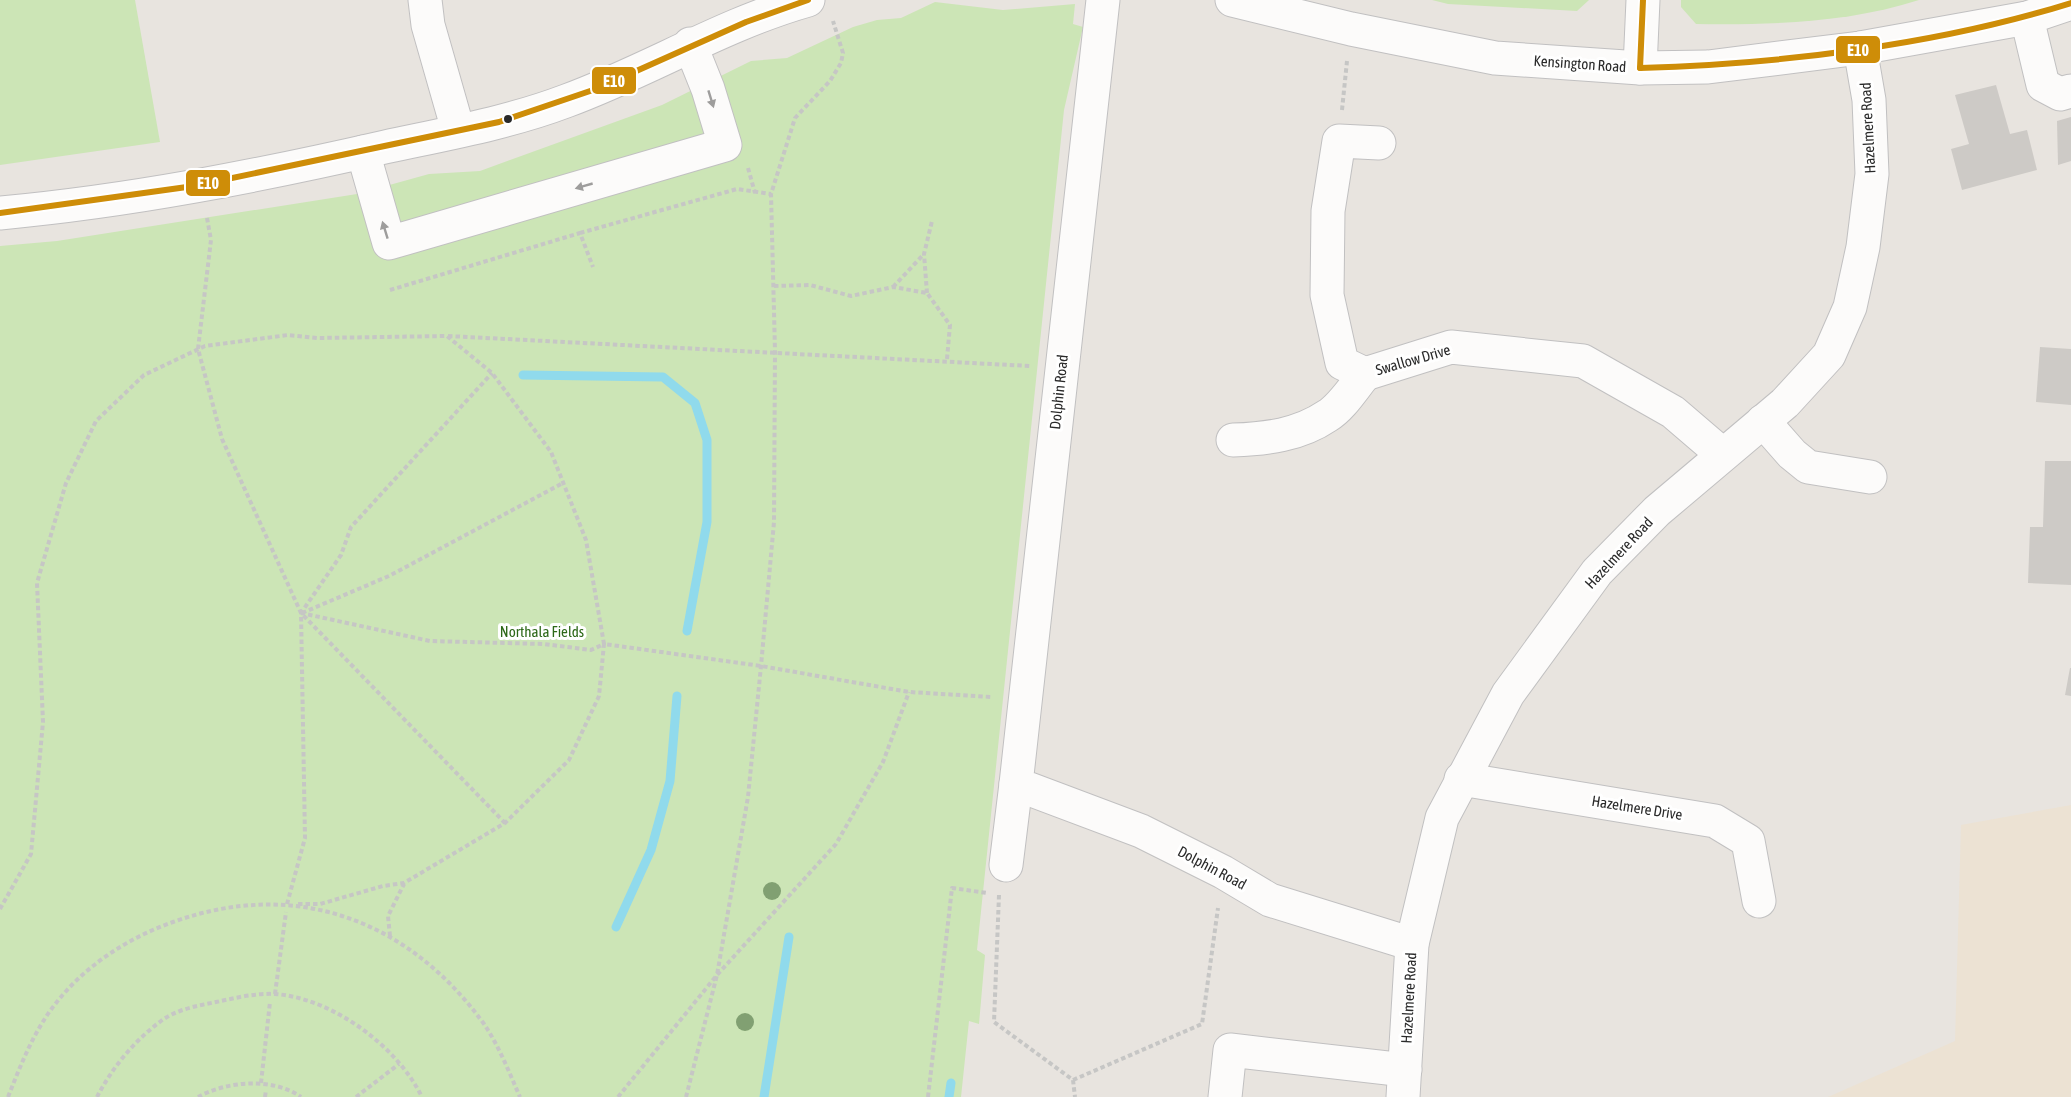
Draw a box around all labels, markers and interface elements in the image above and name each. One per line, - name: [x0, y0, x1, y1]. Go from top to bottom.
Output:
- line badge: E10: [1835, 35, 1881, 64]
- text: E10: [1847, 41, 1869, 59]
- street label: Kensington Road: [1533, 52, 1627, 75]
- line badge: E10: [591, 66, 637, 95]
- text: E10: [603, 72, 625, 90]
- street label: Hazelmere Road: [1857, 82, 1878, 174]
- one-way arrow: [707, 90, 716, 108]
- unlabelled marker: [502, 113, 514, 125]
- line badge: E10: [185, 169, 231, 197]
- text: E10: [197, 174, 219, 192]
- one-way arrow: [575, 182, 593, 191]
- one-way arrow: [380, 221, 389, 239]
- street label: Swallow Drive: [1374, 341, 1452, 378]
- street label: Dolphin Road: [1046, 354, 1071, 430]
- street label: Hazelmere Road: [1581, 513, 1656, 592]
- park label: Northala Fields: [500, 623, 584, 640]
- street label: Hazelmere Drive: [1590, 792, 1684, 823]
- street label: Dolphin Road: [1175, 842, 1249, 893]
- street label: Hazelmere Road: [1398, 952, 1419, 1044]

